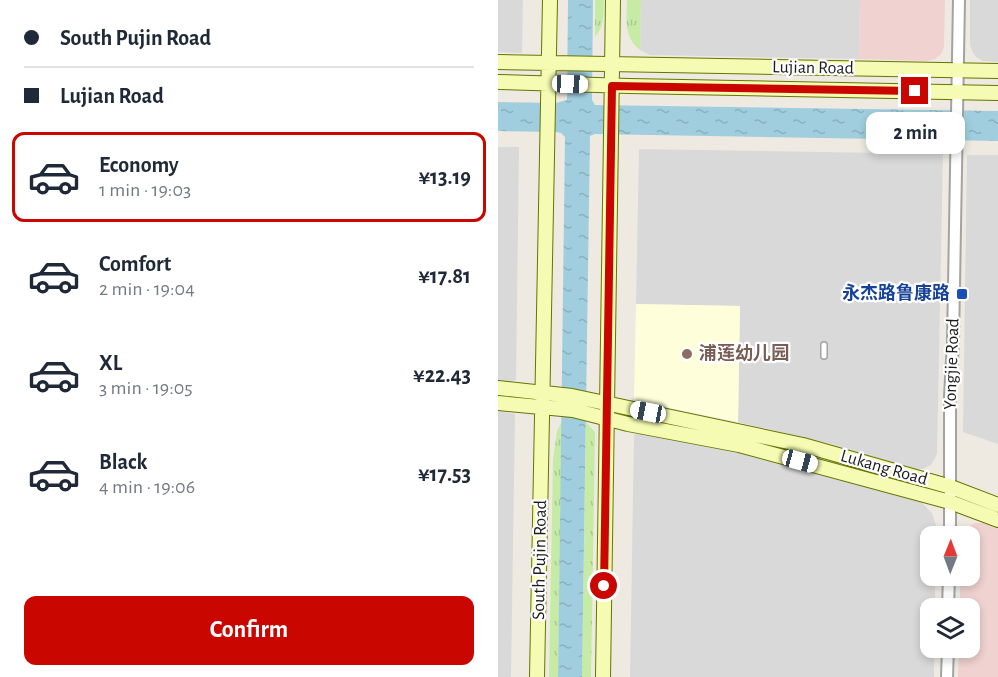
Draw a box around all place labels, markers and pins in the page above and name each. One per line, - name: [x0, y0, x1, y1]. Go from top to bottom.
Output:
- place label: 永杰路鲁康路: [842, 282, 950, 303]
- marker: 永杰路鲁康路: [955, 287, 969, 301]
- place label: 浦莲幼儿园: [699, 343, 789, 363]
- marker: 浦莲幼儿园: [680, 347, 694, 361]

